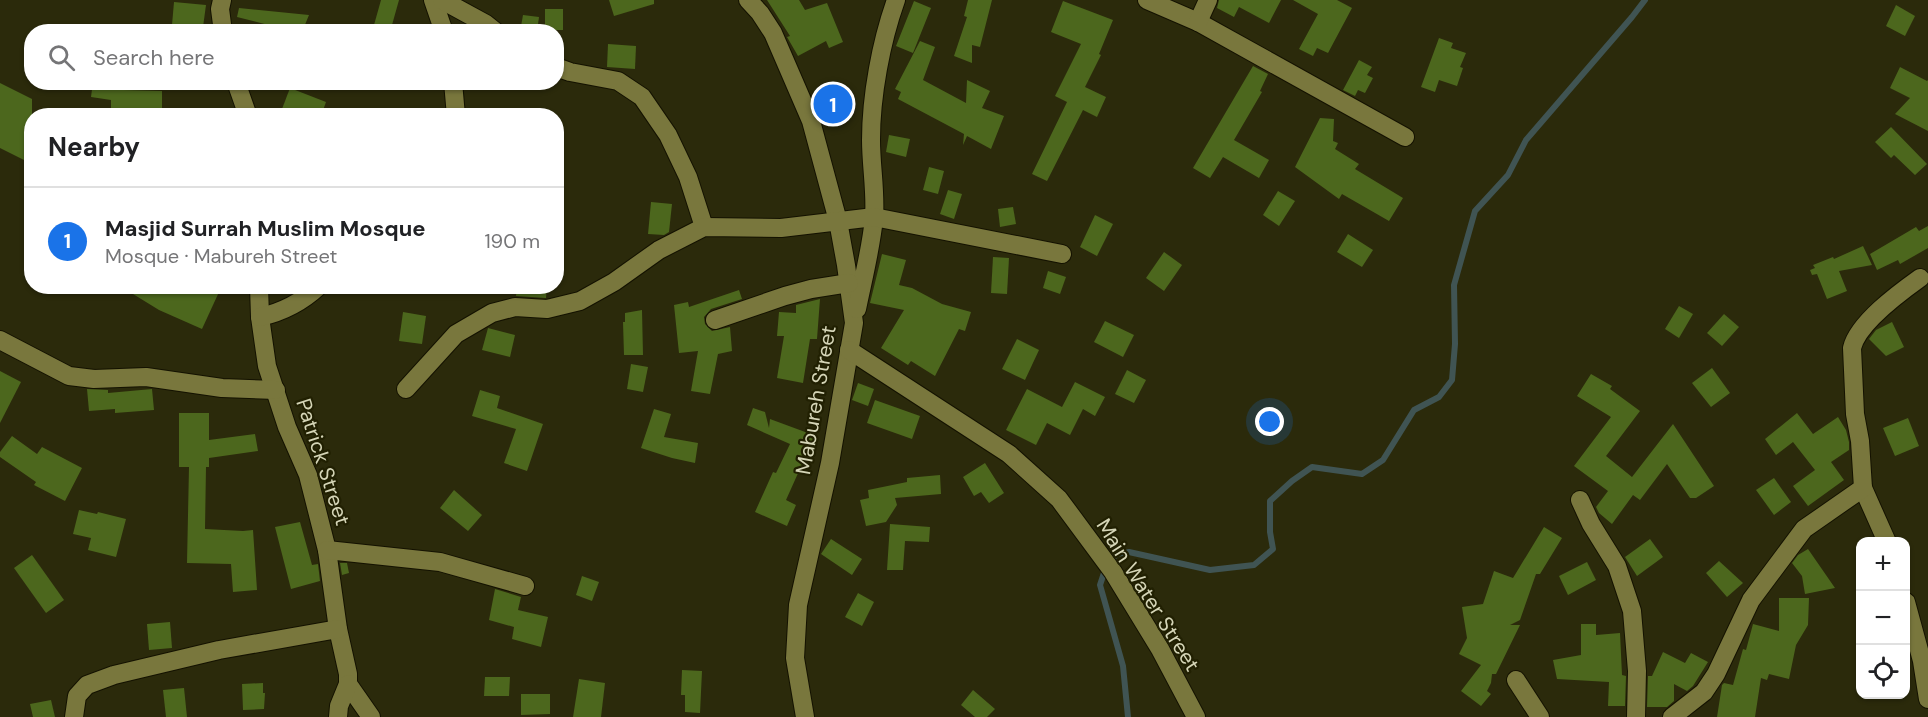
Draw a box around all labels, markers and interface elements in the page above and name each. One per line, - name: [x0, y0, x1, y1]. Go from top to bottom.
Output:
- search box: [24, 24, 564, 90]
- icon: search: [45, 41, 78, 74]
- text: Search here: [93, 43, 214, 72]
- pin: 1: [814, 82, 852, 126]
- text: Nearby: [48, 130, 140, 164]
- text: Masjid Surrah Muslim Mosque: [105, 214, 426, 243]
- text: 1: [64, 228, 71, 254]
- text: 190 m: [484, 228, 540, 254]
- text: Mosque · Mabureh Street: [105, 243, 337, 269]
- street label: Mabureh Street: [789, 323, 843, 477]
- street label: Patrick Street: [289, 395, 357, 529]
- your location: [1255, 407, 1284, 436]
- street label: Main Water Street: [1090, 513, 1206, 677]
- map controls: [1856, 537, 1910, 699]
- button: +: [1856, 537, 1910, 591]
- button: −: [1856, 591, 1910, 645]
- button: locate: [1856, 645, 1910, 699]

